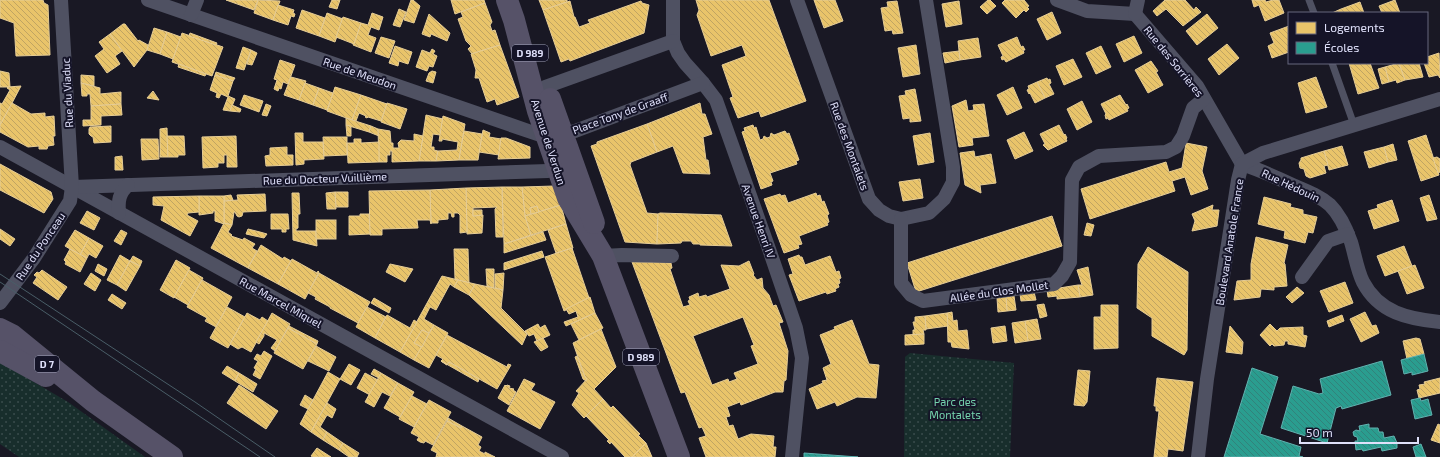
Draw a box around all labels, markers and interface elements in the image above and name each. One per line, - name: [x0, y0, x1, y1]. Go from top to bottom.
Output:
- legend: [1288, 12, 1428, 64]
- text: Logements: [1324, 20, 1385, 34]
- street label: Rue des Sorrières: [1141, 23, 1207, 99]
- text: Écoles: [1324, 40, 1359, 54]
- road number: D 989: [512, 45, 548, 61]
- street label: Rue de Meudon: [322, 54, 398, 92]
- street label: Rue du Viaduc: [59, 58, 75, 128]
- street label: Place Tony de Graaff: [570, 90, 670, 136]
- street label: Avenue de Verdun: [529, 98, 569, 186]
- street label: Rue des Montalets: [828, 100, 872, 192]
- street label: Rue Hédouin: [1260, 166, 1322, 204]
- street label: Rue du Docteur Vuillième: [263, 169, 387, 187]
- street label: Boulevard Anatole France: [1213, 178, 1245, 306]
- street label: Avenue Henri IV: [740, 182, 779, 260]
- street label: Rue du Ponceau: [13, 210, 67, 282]
- street label: Rue Marcel Miquel: [238, 274, 325, 330]
- street label: Allée du Clos Mollet: [949, 278, 1049, 304]
- road number: D 989: [623, 349, 659, 365]
- road number: D 7: [35, 356, 59, 372]
- park label: Parc des Montalets: [929, 395, 981, 421]
- scale bar: [1300, 419, 1418, 445]
- text: 50 m: [1306, 425, 1333, 439]

